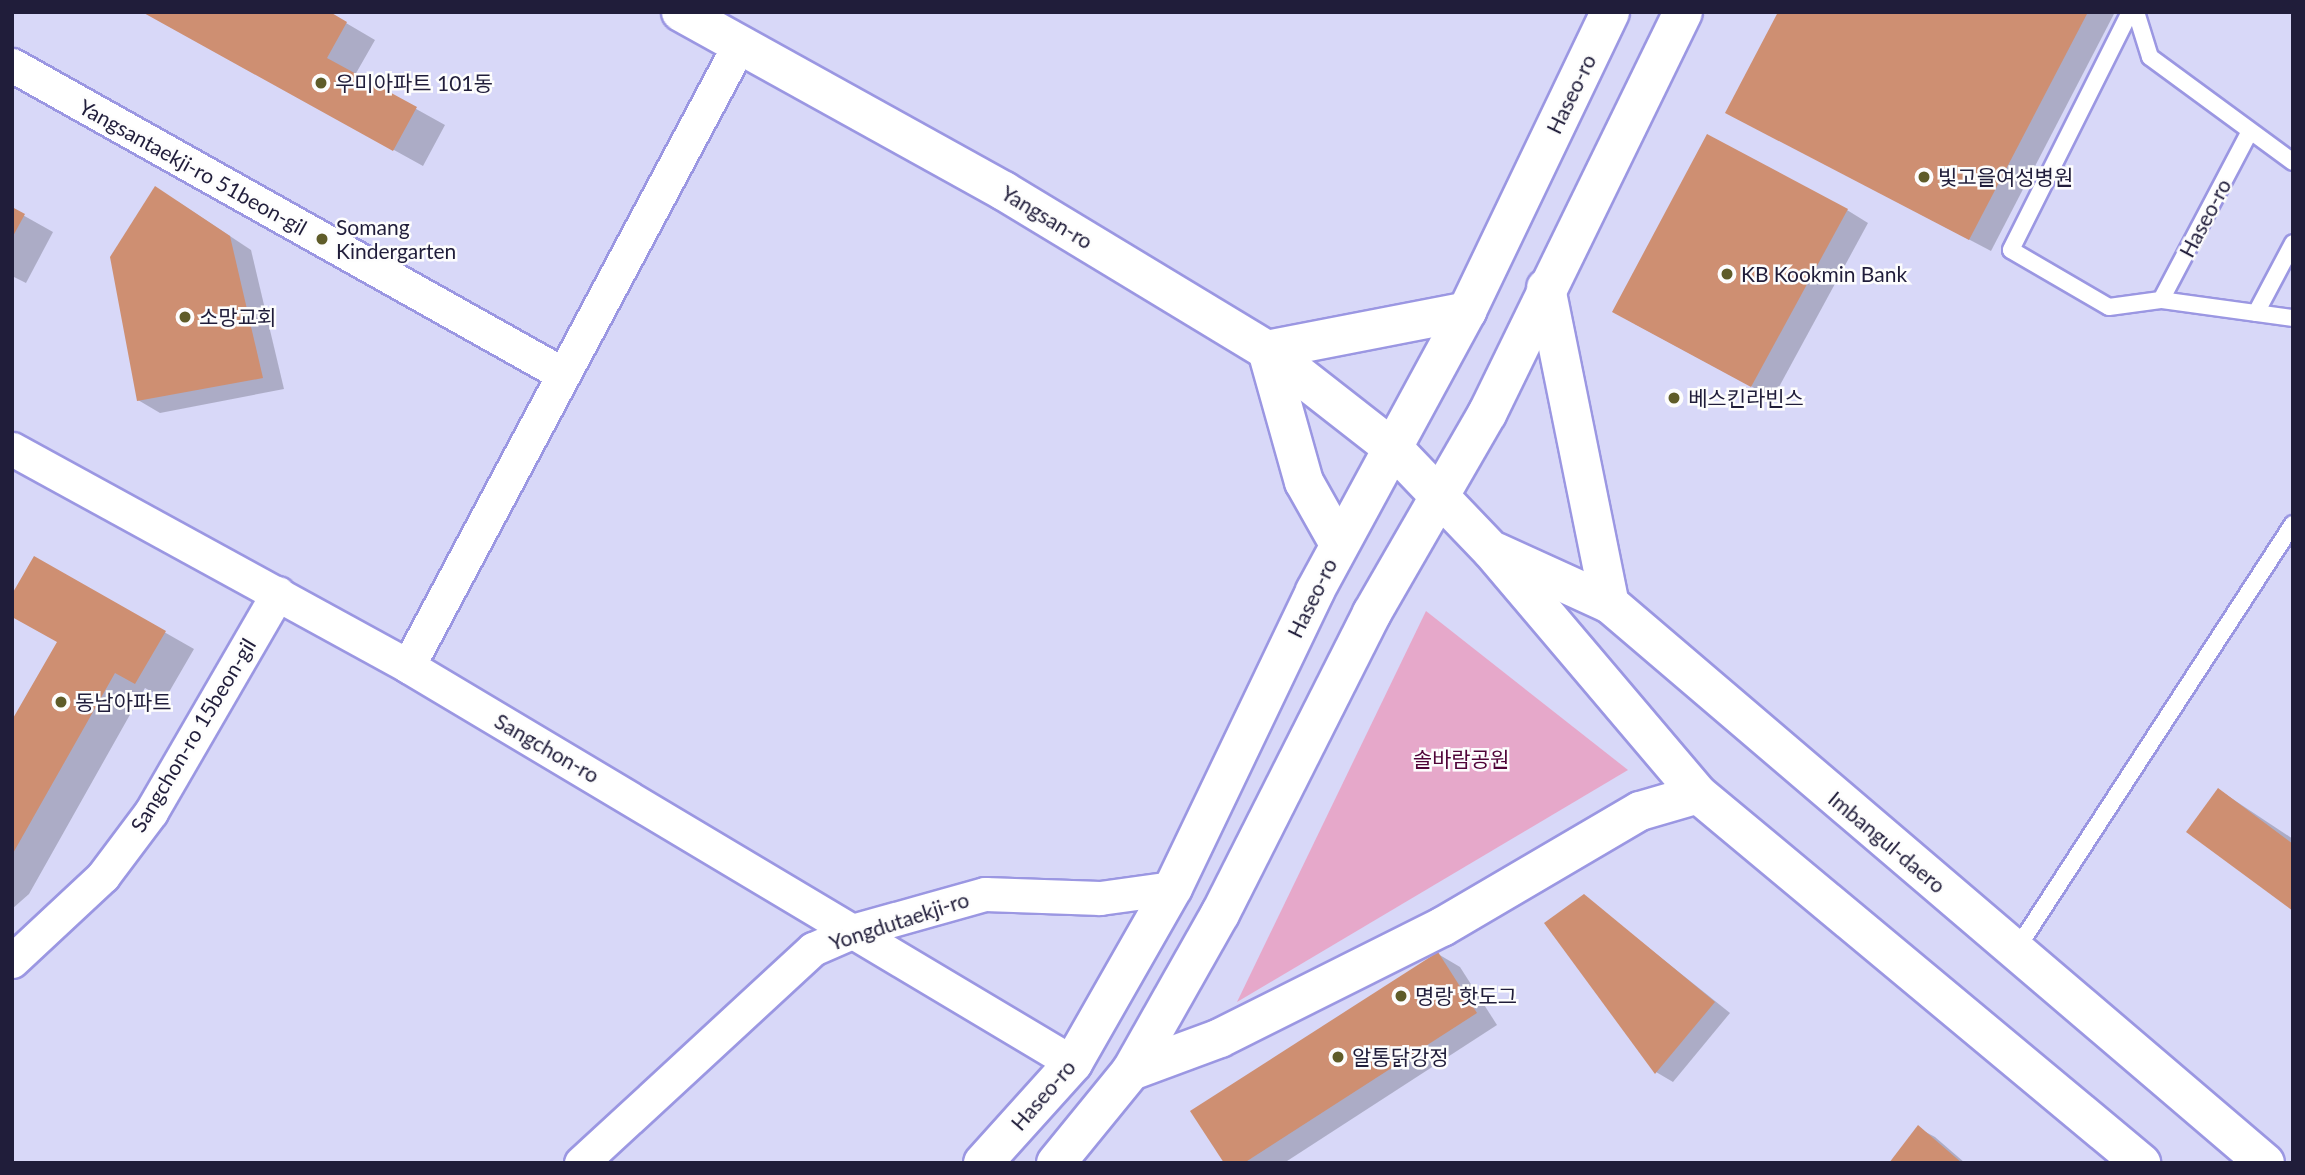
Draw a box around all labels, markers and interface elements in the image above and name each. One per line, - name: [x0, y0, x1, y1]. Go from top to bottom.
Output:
- street label: Haseo-ro: [1541, 50, 1601, 138]
- place label: 우미아파트 101동: [335, 70, 493, 96]
- marker: 우미아파트 101동: [313, 75, 329, 91]
- street label: Yangsantaekji-ro 51beon-gil: [75, 94, 311, 240]
- place label: 빛고을여성병원: [1938, 164, 2073, 190]
- marker: 빛고을여성병원: [1916, 169, 1932, 185]
- street label: Haseo-ro: [2174, 174, 2236, 262]
- street label: Yangsan-ro: [997, 180, 1097, 254]
- place label: Somang Kindergarten: [336, 214, 456, 264]
- marker: Somang Kindergarten: [314, 231, 330, 247]
- place label: KB Kookmin Bank: [1741, 261, 1907, 287]
- marker: KB Kookmin Bank: [1719, 266, 1735, 282]
- place label: 소망교회: [199, 304, 276, 330]
- marker: 소망교회: [177, 309, 193, 325]
- place label: 베스킨라빈스: [1688, 385, 1804, 411]
- marker: 베스킨라빈스: [1666, 390, 1682, 406]
- street label: Haseo-ro: [1282, 554, 1342, 642]
- street label: Sangchon-ro 15beon-gil: [125, 634, 261, 836]
- place label: 동남아파트: [75, 689, 172, 715]
- marker: 동남아파트: [53, 694, 69, 710]
- street label: Sangchon-ro: [490, 708, 604, 788]
- park label: 솔바람공원: [1413, 746, 1509, 772]
- street label: Imbangul-daero: [1823, 786, 1951, 898]
- street label: Yongdutaekji-ro: [826, 887, 972, 955]
- place label: 명랑 핫도그: [1415, 983, 1517, 1009]
- marker: 명랑 핫도그: [1393, 988, 1409, 1004]
- place label: 알통닭강정: [1352, 1044, 1449, 1070]
- marker: 알통닭강정: [1330, 1049, 1346, 1065]
- street label: Haseo-ro: [1006, 1055, 1080, 1135]

